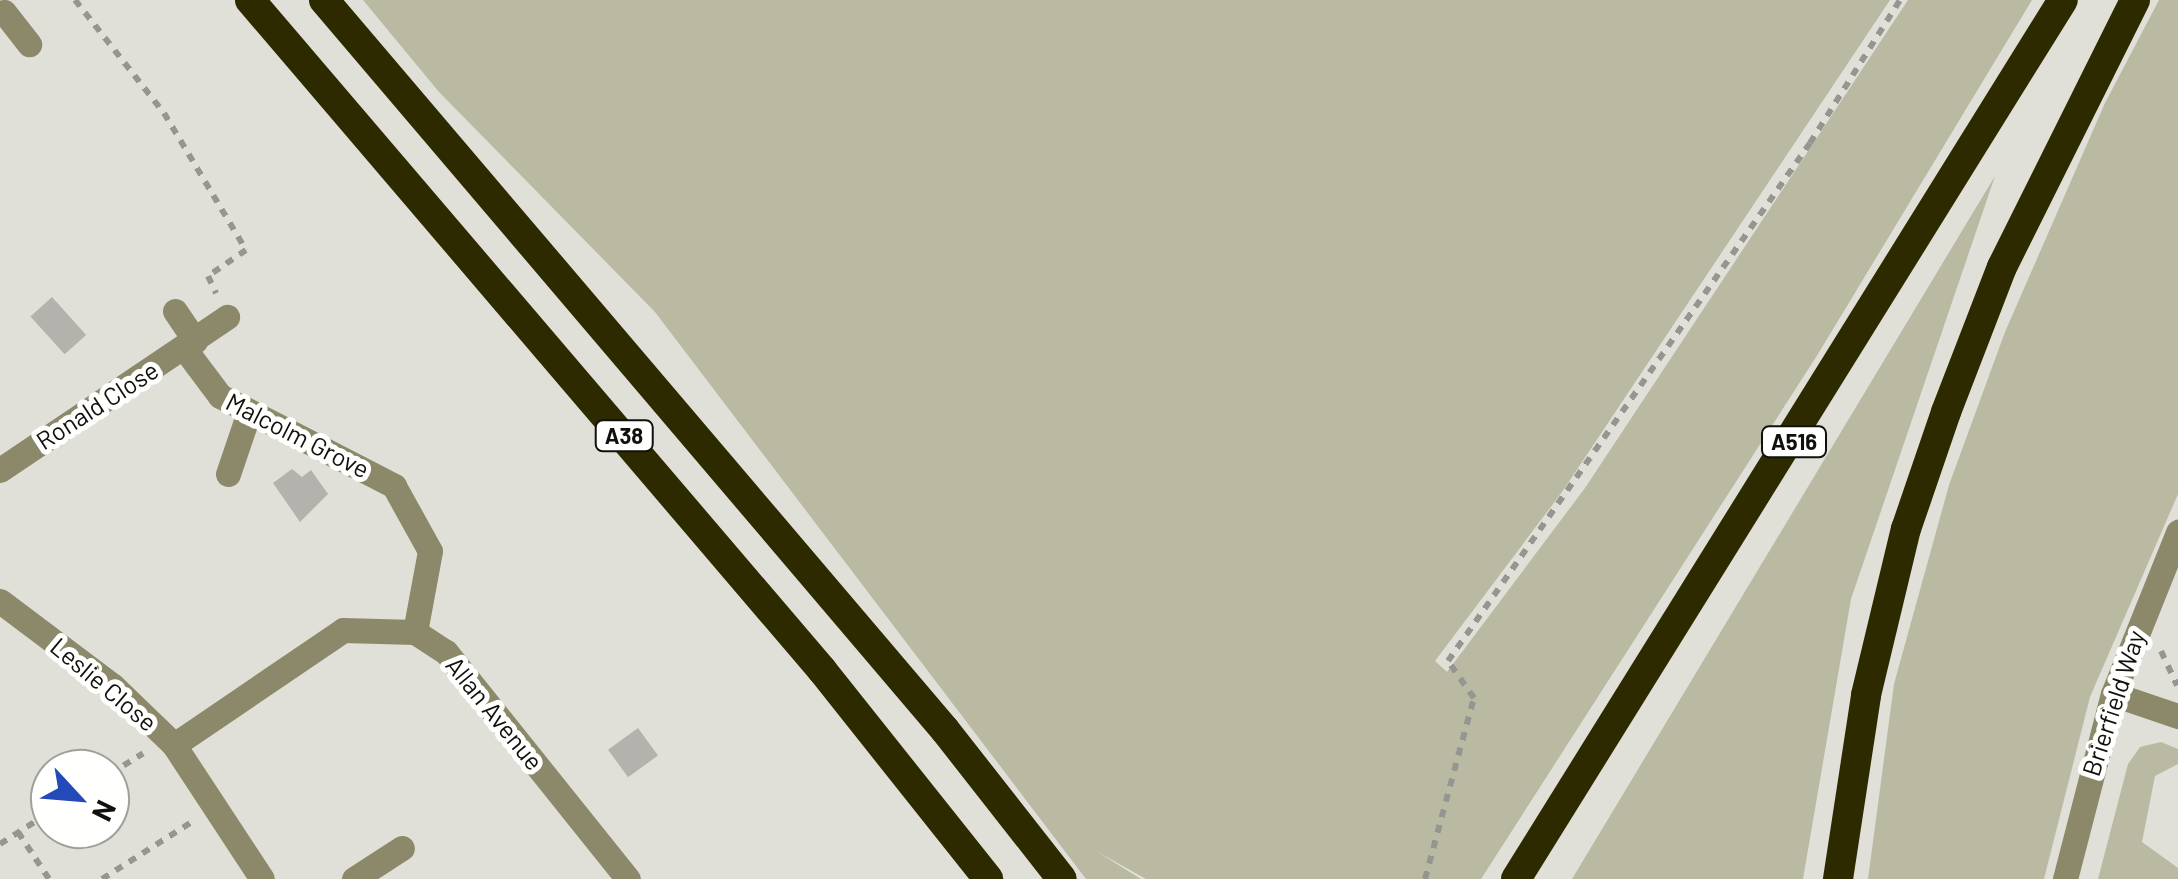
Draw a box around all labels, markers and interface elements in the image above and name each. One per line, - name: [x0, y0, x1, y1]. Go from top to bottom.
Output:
- street label: Ronald Close: [30, 354, 164, 456]
- street label: Malcolm Grove: [221, 386, 375, 484]
- road number: A38: [594, 419, 654, 453]
- road number: A516: [1759, 425, 1829, 459]
- street label: Brierfield Way: [2075, 626, 2151, 780]
- street label: Leslie Close: [45, 631, 163, 737]
- street label: Allan Avenue: [440, 650, 550, 776]
- north arrow: [30, 749, 130, 849]
- text: N: [86, 795, 125, 827]

